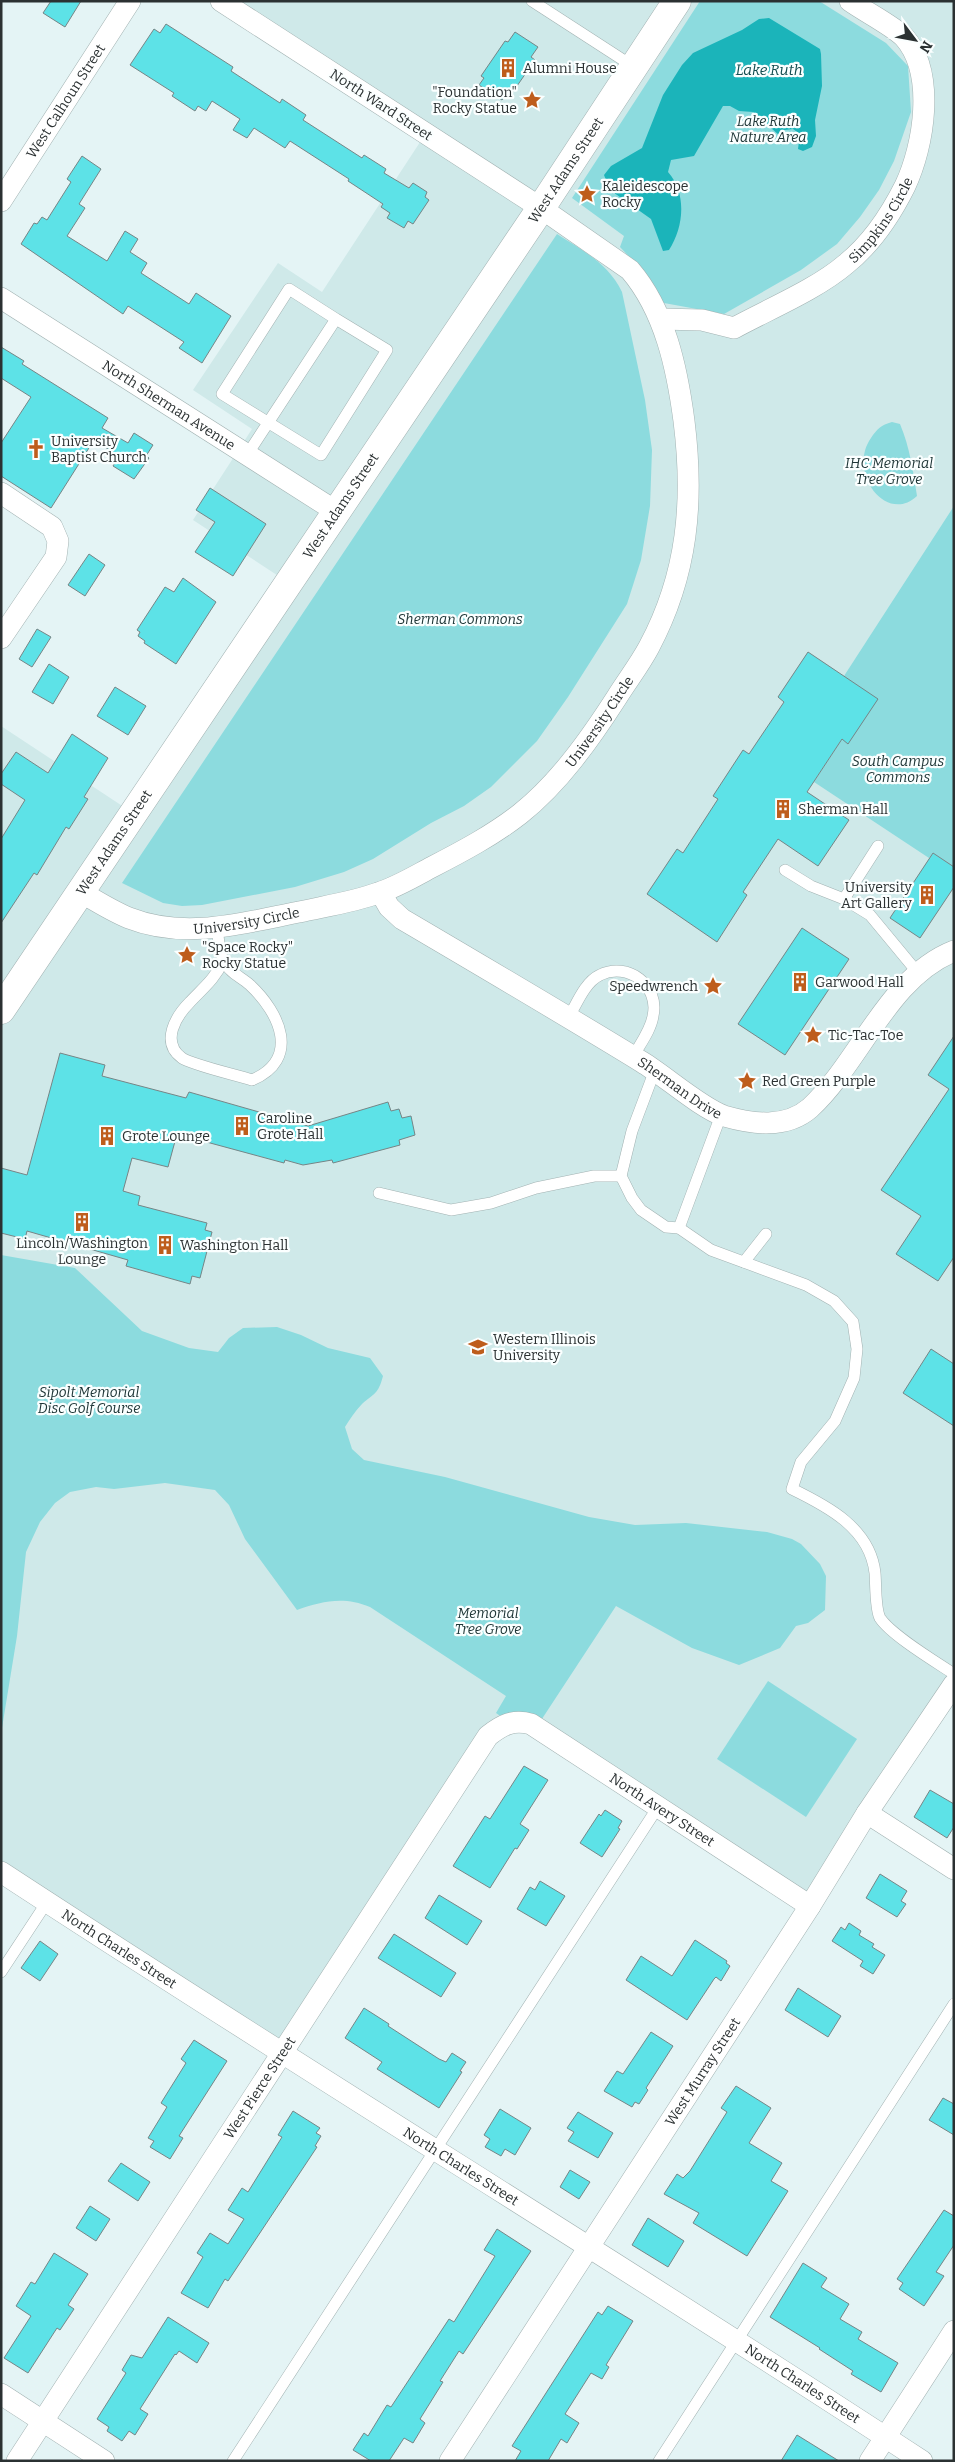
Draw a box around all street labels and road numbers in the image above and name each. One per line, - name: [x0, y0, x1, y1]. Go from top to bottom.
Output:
- street label: West Calhoun Street: [22, 41, 109, 161]
- street label: North Ward Street: [327, 66, 435, 144]
- street label: West Adams Street: [525, 114, 607, 227]
- street label: Simpkins Circle: [845, 175, 916, 266]
- street label: North Sherman Avenue: [99, 356, 239, 454]
- street label: West Adams Street: [299, 450, 382, 562]
- street label: University Circle: [562, 673, 637, 771]
- street label: West Adams Street: [72, 786, 155, 898]
- street label: University Circle: [193, 904, 301, 937]
- street label: Sherman Drive: [635, 1053, 724, 1123]
- street label: North Avery Street: [607, 1769, 718, 1850]
- street label: North Charles Street: [59, 1905, 180, 1992]
- street label: West Murray Street: [661, 2014, 744, 2129]
- street label: West Pierce Street: [220, 2033, 299, 2142]
- street label: North Charles Street: [400, 2123, 522, 2209]
- street label: North Charles Street: [742, 2340, 863, 2427]

